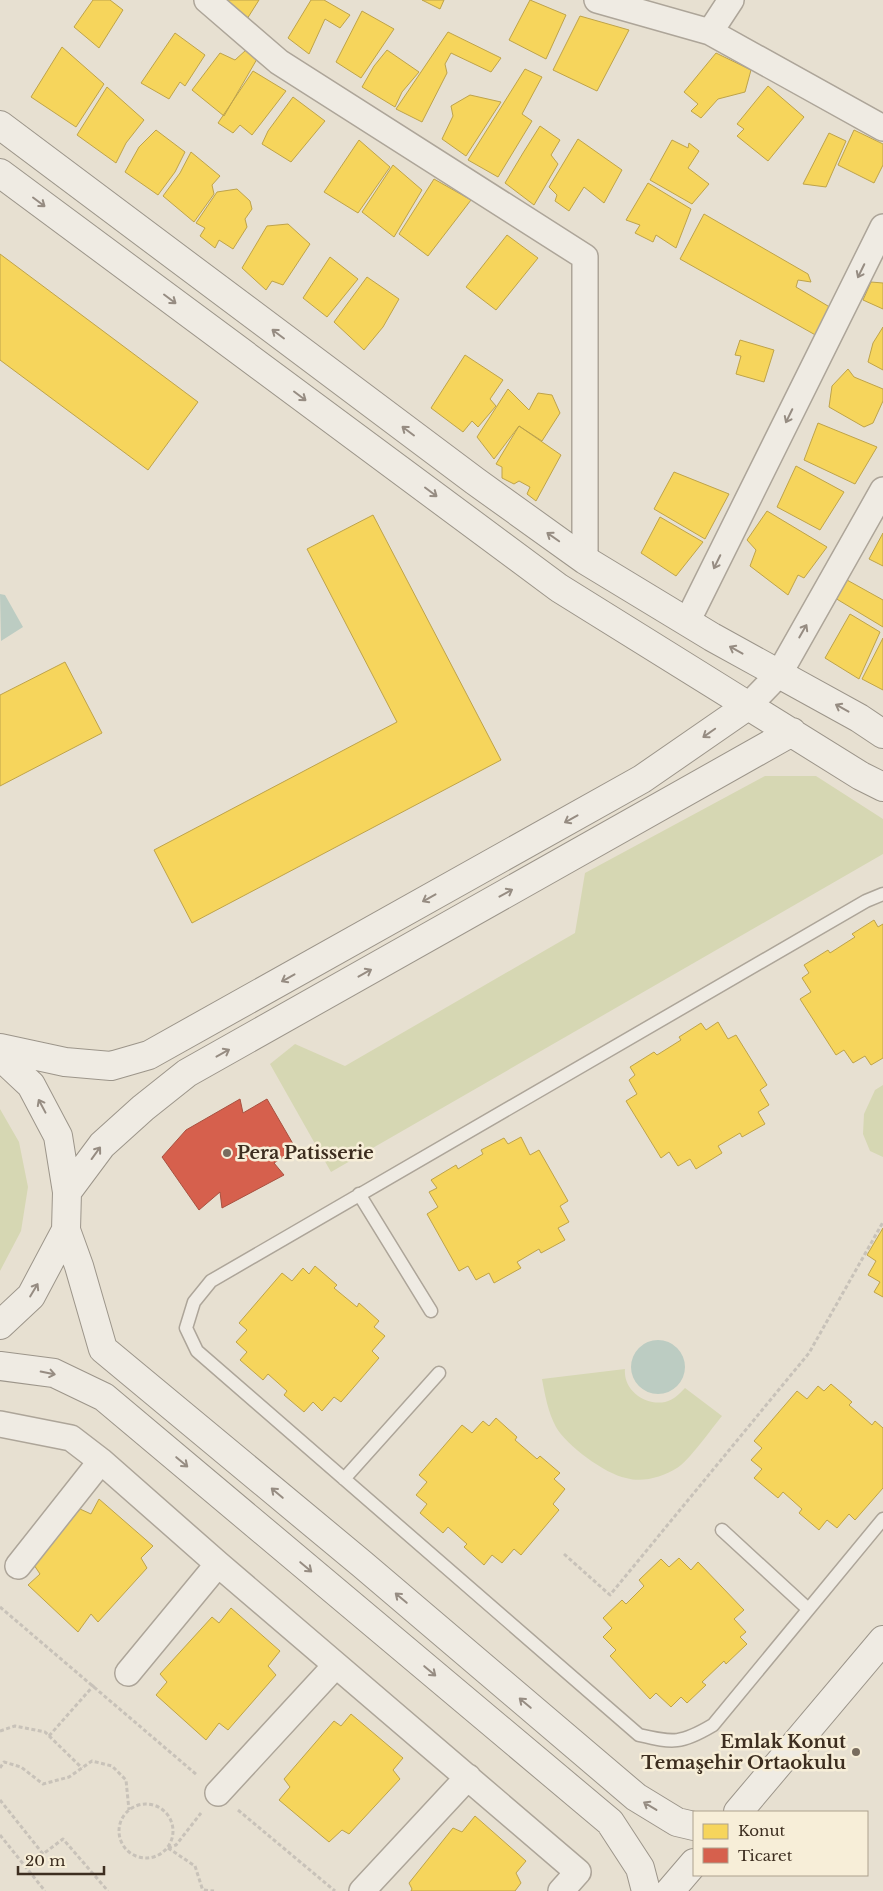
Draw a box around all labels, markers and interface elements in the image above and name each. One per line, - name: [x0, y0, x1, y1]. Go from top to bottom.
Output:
- one-way arrow: [32, 197, 46, 207]
- one-way arrow: [856, 263, 865, 278]
- one-way arrow: [163, 294, 177, 304]
- one-way arrow: [271, 329, 285, 339]
- one-way arrow: [293, 390, 306, 401]
- one-way arrow: [784, 409, 794, 424]
- one-way arrow: [402, 426, 415, 437]
- one-way arrow: [424, 487, 437, 498]
- one-way arrow: [546, 532, 560, 542]
- one-way arrow: [712, 554, 721, 569]
- one-way arrow: [798, 624, 808, 639]
- one-way arrow: [729, 645, 744, 655]
- one-way arrow: [835, 703, 849, 713]
- one-way arrow: [702, 728, 716, 738]
- one-way arrow: [564, 815, 579, 824]
- one-way arrow: [499, 888, 513, 898]
- one-way arrow: [423, 894, 437, 904]
- one-way arrow: [357, 968, 371, 978]
- one-way arrow: [280, 973, 295, 983]
- one-way arrow: [216, 1048, 231, 1058]
- one-way arrow: [37, 1099, 47, 1113]
- place label: Pera Patisserie: [237, 1142, 374, 1164]
- one-way arrow: [91, 1147, 102, 1160]
- marker: Pera Patisserie: [221, 1147, 233, 1159]
- one-way arrow: [29, 1284, 39, 1298]
- one-way arrow: [40, 1369, 56, 1379]
- one-way arrow: [175, 1457, 188, 1468]
- one-way arrow: [270, 1488, 283, 1499]
- one-way arrow: [299, 1561, 312, 1572]
- one-way arrow: [395, 1592, 408, 1603]
- one-way arrow: [424, 1666, 437, 1677]
- one-way arrow: [519, 1698, 532, 1709]
- place label: Emlak Konut Temaşehir Ortaokulu: [641, 1731, 846, 1774]
- marker: Emlak Konut Temaşehir Ortaokulu: [850, 1746, 862, 1758]
- one-way arrow: [644, 1800, 658, 1810]
- legend: [693, 1811, 868, 1876]
- text: Konut: [738, 1821, 785, 1840]
- scale bar: [18, 1844, 104, 1876]
- text: Ticaret: [738, 1846, 793, 1865]
- text: 20 m: [25, 1851, 65, 1870]

